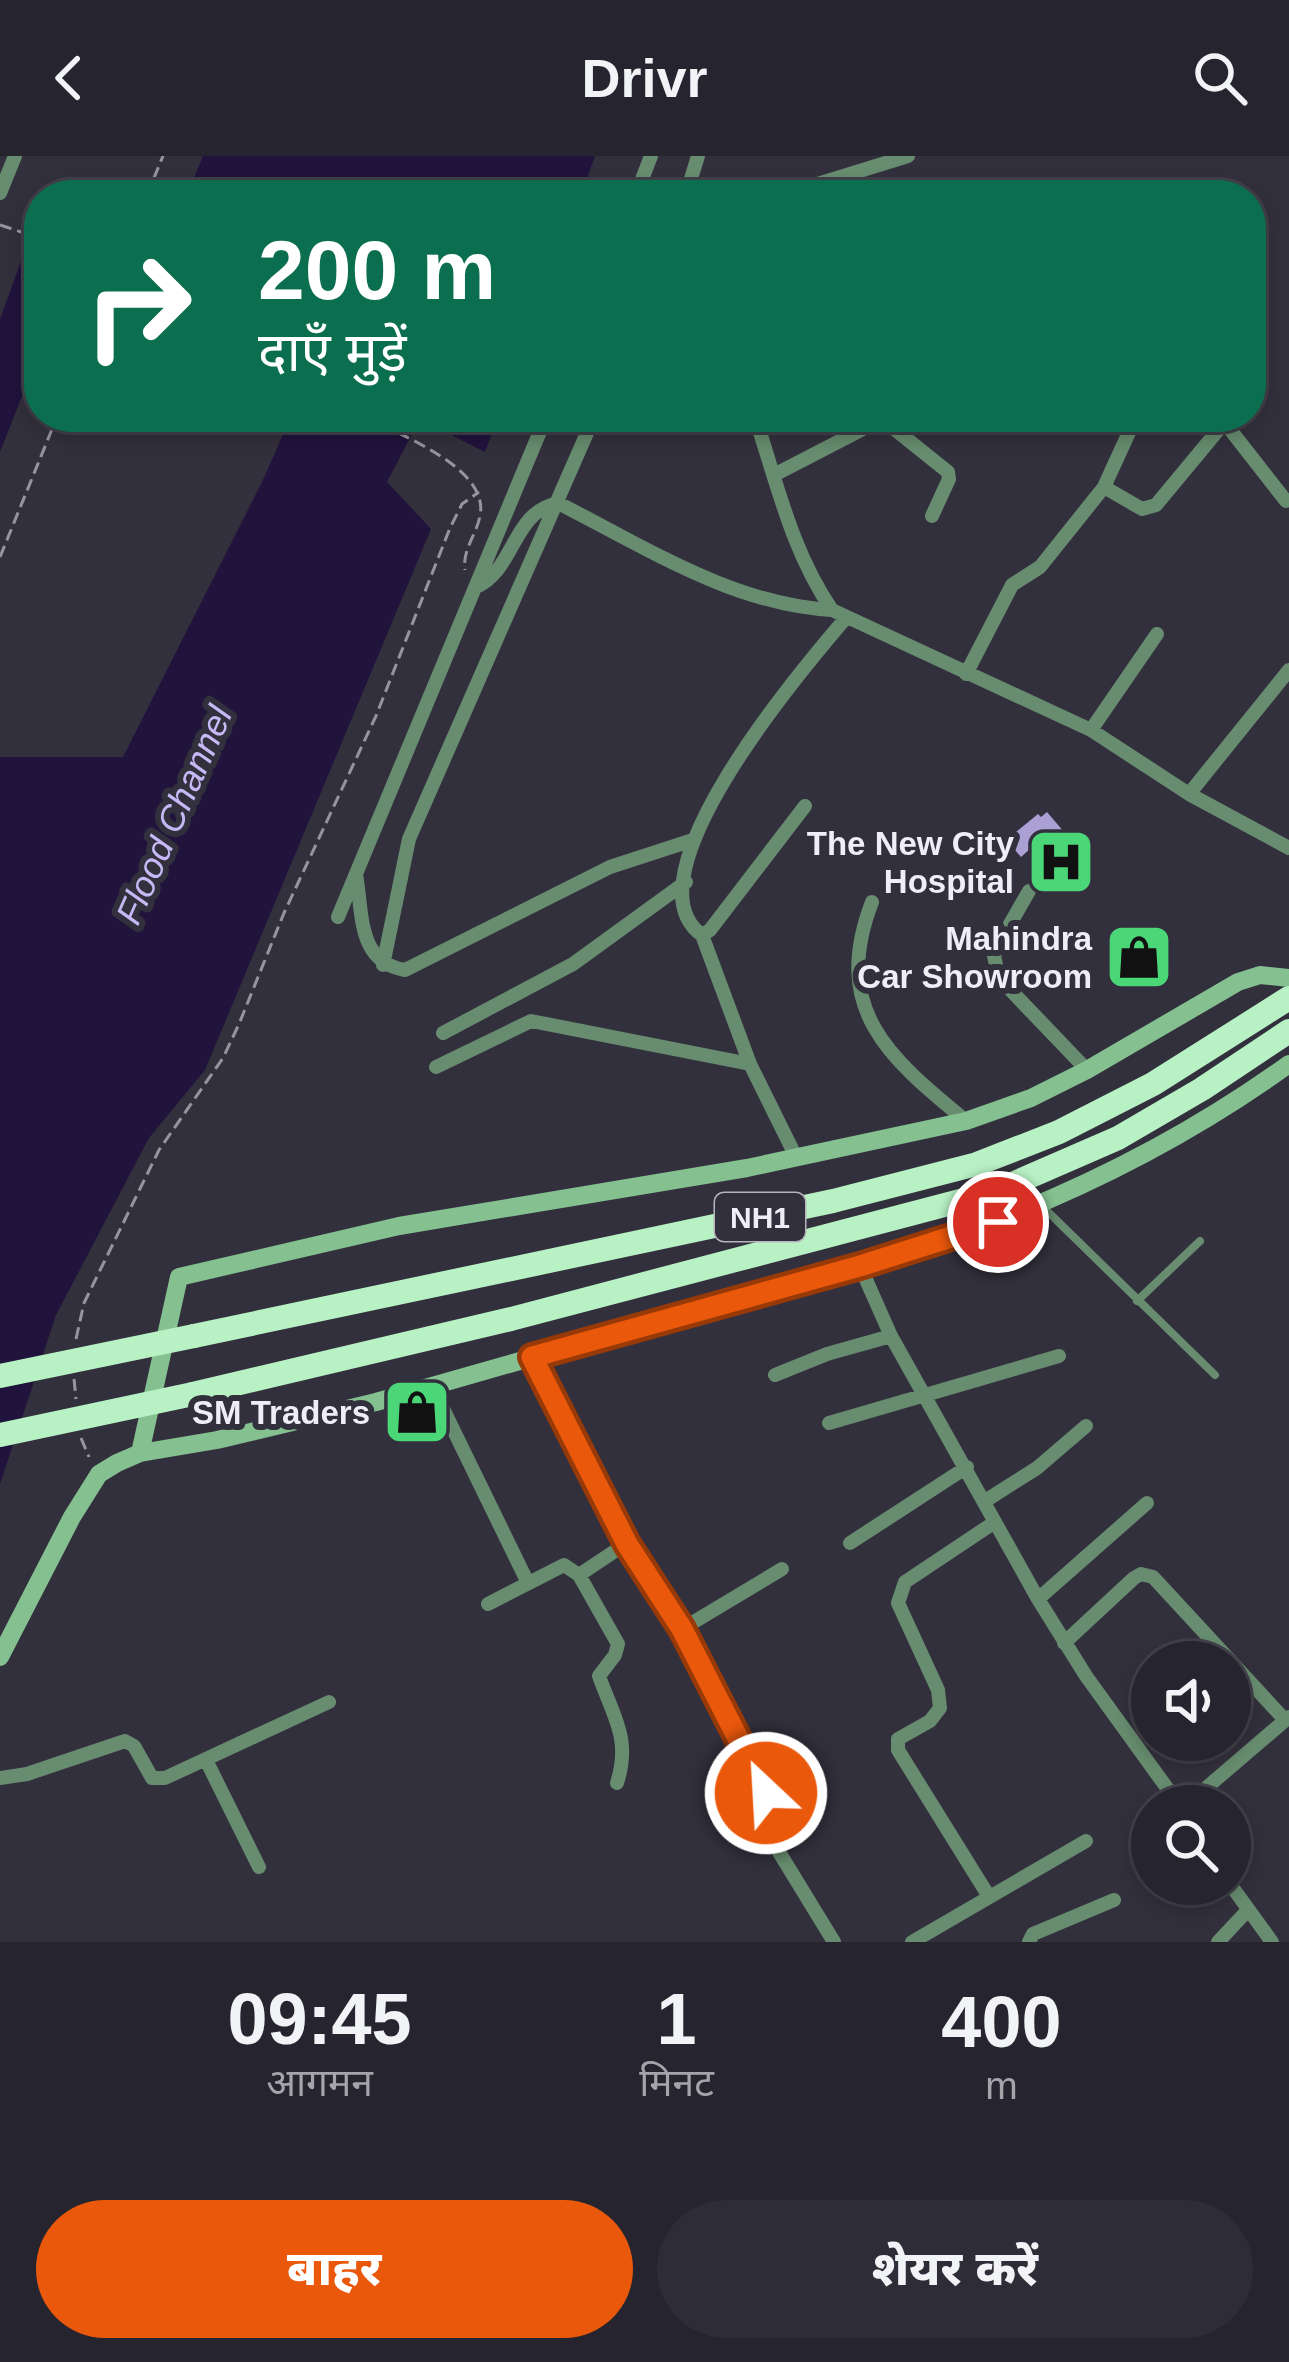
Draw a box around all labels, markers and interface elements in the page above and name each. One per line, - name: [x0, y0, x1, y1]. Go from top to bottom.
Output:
- icon: back: [36, 45, 102, 111]
- icon: search: [1187, 45, 1253, 111]
- text: Drivr: [581, 48, 708, 108]
- text: 200 m: [258, 223, 496, 317]
- icon: right: [60, 228, 216, 384]
- text: दाएँ मुड़ें: [258, 322, 407, 382]
- water label: Flood Channel: [108, 699, 241, 930]
- place label: The New City Hospital: [807, 825, 1015, 900]
- hospital icon: The New City Hospital: [1026, 827, 1096, 897]
- place label: Mahindra Car Showroom: [857, 920, 1093, 995]
- shop icon: Mahindra Car Showroom: [1104, 922, 1174, 992]
- pin: [947, 1171, 1049, 1273]
- icon: arrive: [965, 1189, 1031, 1255]
- road number: NH1: [715, 1193, 805, 1241]
- shop icon: SM Traders: [382, 1377, 452, 1447]
- place label: SM Traders: [192, 1394, 370, 1431]
- map controls: [1131, 1641, 1251, 1905]
- button: sound: [1131, 1641, 1251, 1761]
- position arrow: [703, 1730, 829, 1856]
- button: search: [1131, 1785, 1251, 1905]
- text: 09:45: [227, 1979, 412, 2059]
- text: 1: [656, 1979, 697, 2059]
- text: 400: [941, 1982, 1061, 2062]
- text: आगमन: [266, 2061, 373, 2104]
- text: मिनट: [639, 2061, 714, 2104]
- text: m: [985, 2064, 1018, 2107]
- button: बाहर: [36, 2200, 633, 2338]
- button: शेयर करें: [657, 2200, 1253, 2338]

